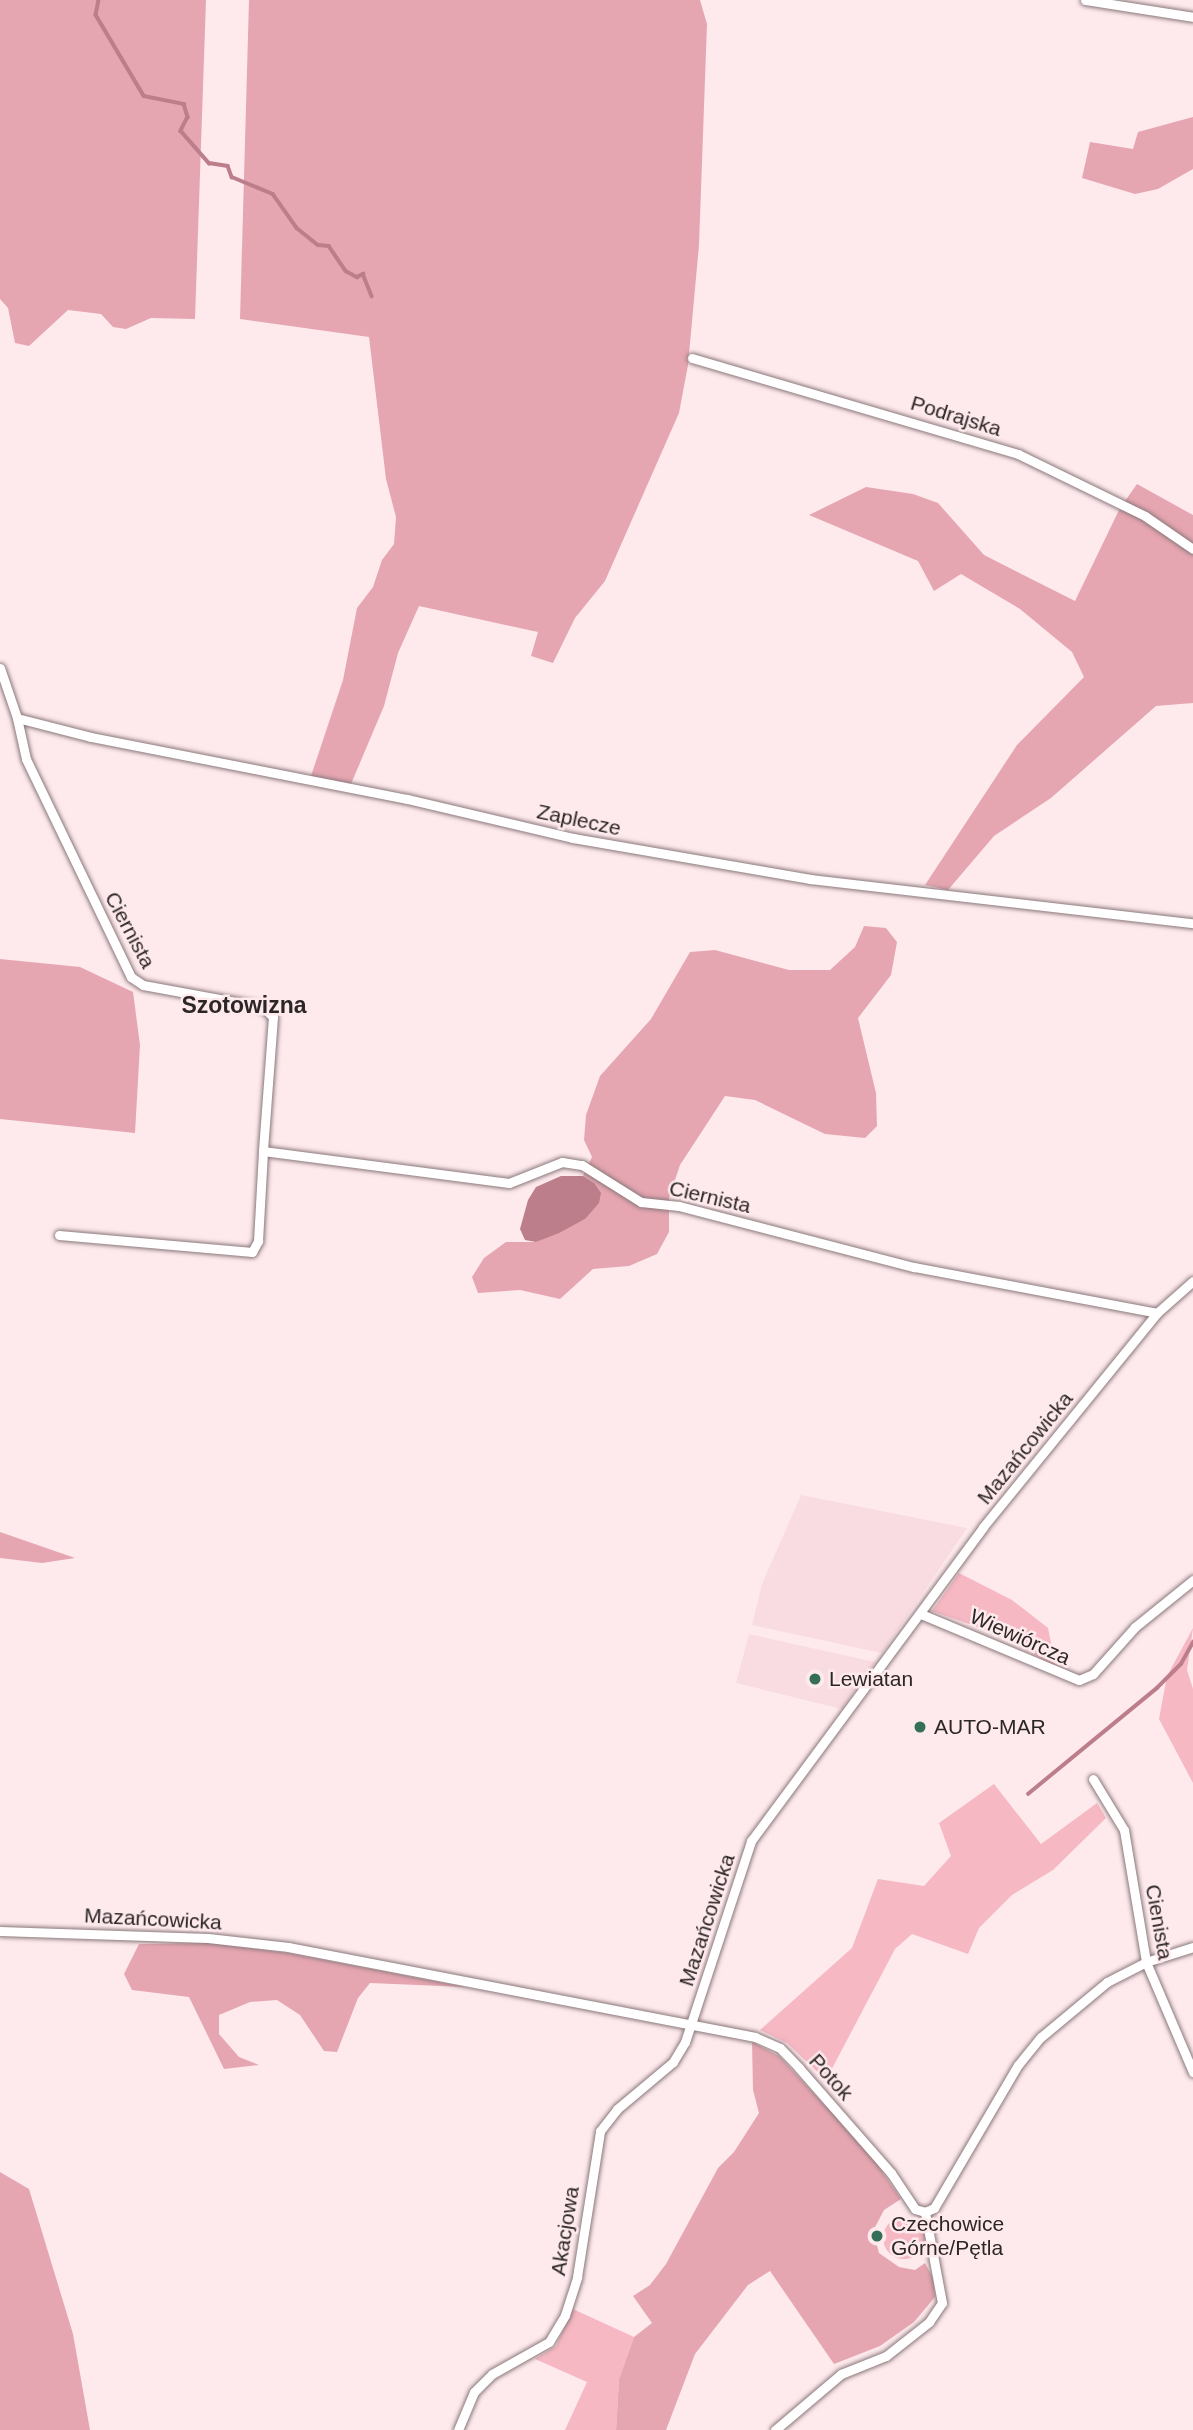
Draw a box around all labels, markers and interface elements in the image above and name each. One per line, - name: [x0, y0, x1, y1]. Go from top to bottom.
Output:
- street label: Podrajska: [908, 390, 1004, 442]
- street label: Zaplecze: [535, 799, 623, 841]
- street label: Ciernista: [99, 888, 161, 972]
- district label: Szotowizna: [181, 991, 307, 1019]
- street label: Ciernista: [667, 1175, 753, 1219]
- street label: Mazańcowicka: [972, 1387, 1078, 1509]
- street label: Wiewiórcza: [966, 1604, 1074, 1670]
- place label: Lewiatan: [829, 1666, 913, 1692]
- marker: Lewiatan: [807, 1671, 823, 1687]
- place label: AUTO-MAR: [934, 1714, 1046, 1740]
- marker: AUTO-MAR: [912, 1719, 928, 1735]
- street label: Mazańcowicka: [674, 1851, 740, 1989]
- street label: Cienista: [1140, 1882, 1178, 1962]
- street label: Mazańcowicka: [84, 1903, 222, 1935]
- street label: Potok: [804, 2049, 858, 2105]
- street label: Akacjowa: [546, 2185, 584, 2277]
- place label: Czechowice Górne/Pętla: [891, 2211, 1004, 2261]
- marker: Czechowice Górne/Pętla: [869, 2228, 885, 2244]

